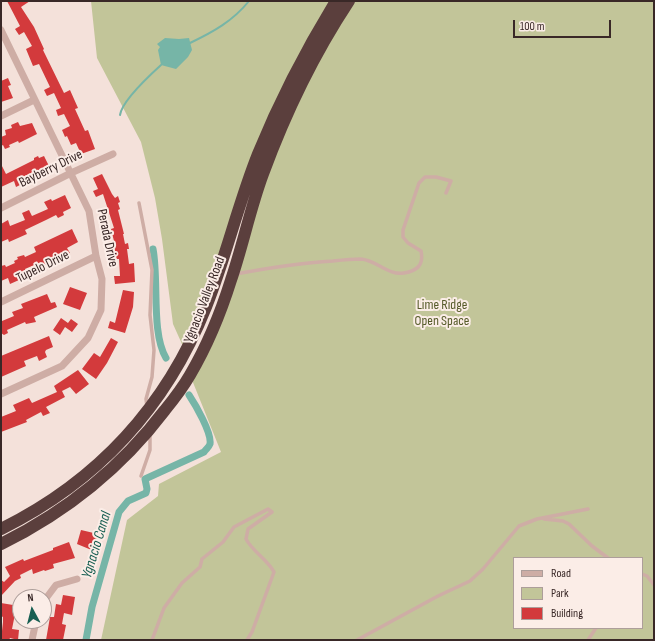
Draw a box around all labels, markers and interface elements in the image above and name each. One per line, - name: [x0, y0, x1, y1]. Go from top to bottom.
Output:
- scale bar: [515, 12, 613, 38]
- text: 100 m: [520, 19, 545, 34]
- street label: Bayberry Drive: [16, 146, 86, 192]
- street label: Perada Drive: [93, 208, 121, 268]
- street label: Tupelo Drive: [14, 247, 72, 287]
- street label: Ygnacio Valley Road: [181, 254, 229, 346]
- park label: Lime Ridge Open Space: [415, 297, 469, 330]
- water label: Ygnacio Canal: [78, 509, 116, 581]
- legend: [513, 557, 643, 629]
- text: Road: [551, 566, 571, 581]
- text: Park: [551, 586, 569, 601]
- north arrow: [12, 589, 52, 629]
- text: N: [27, 591, 34, 604]
- text: Building: [551, 606, 583, 621]

